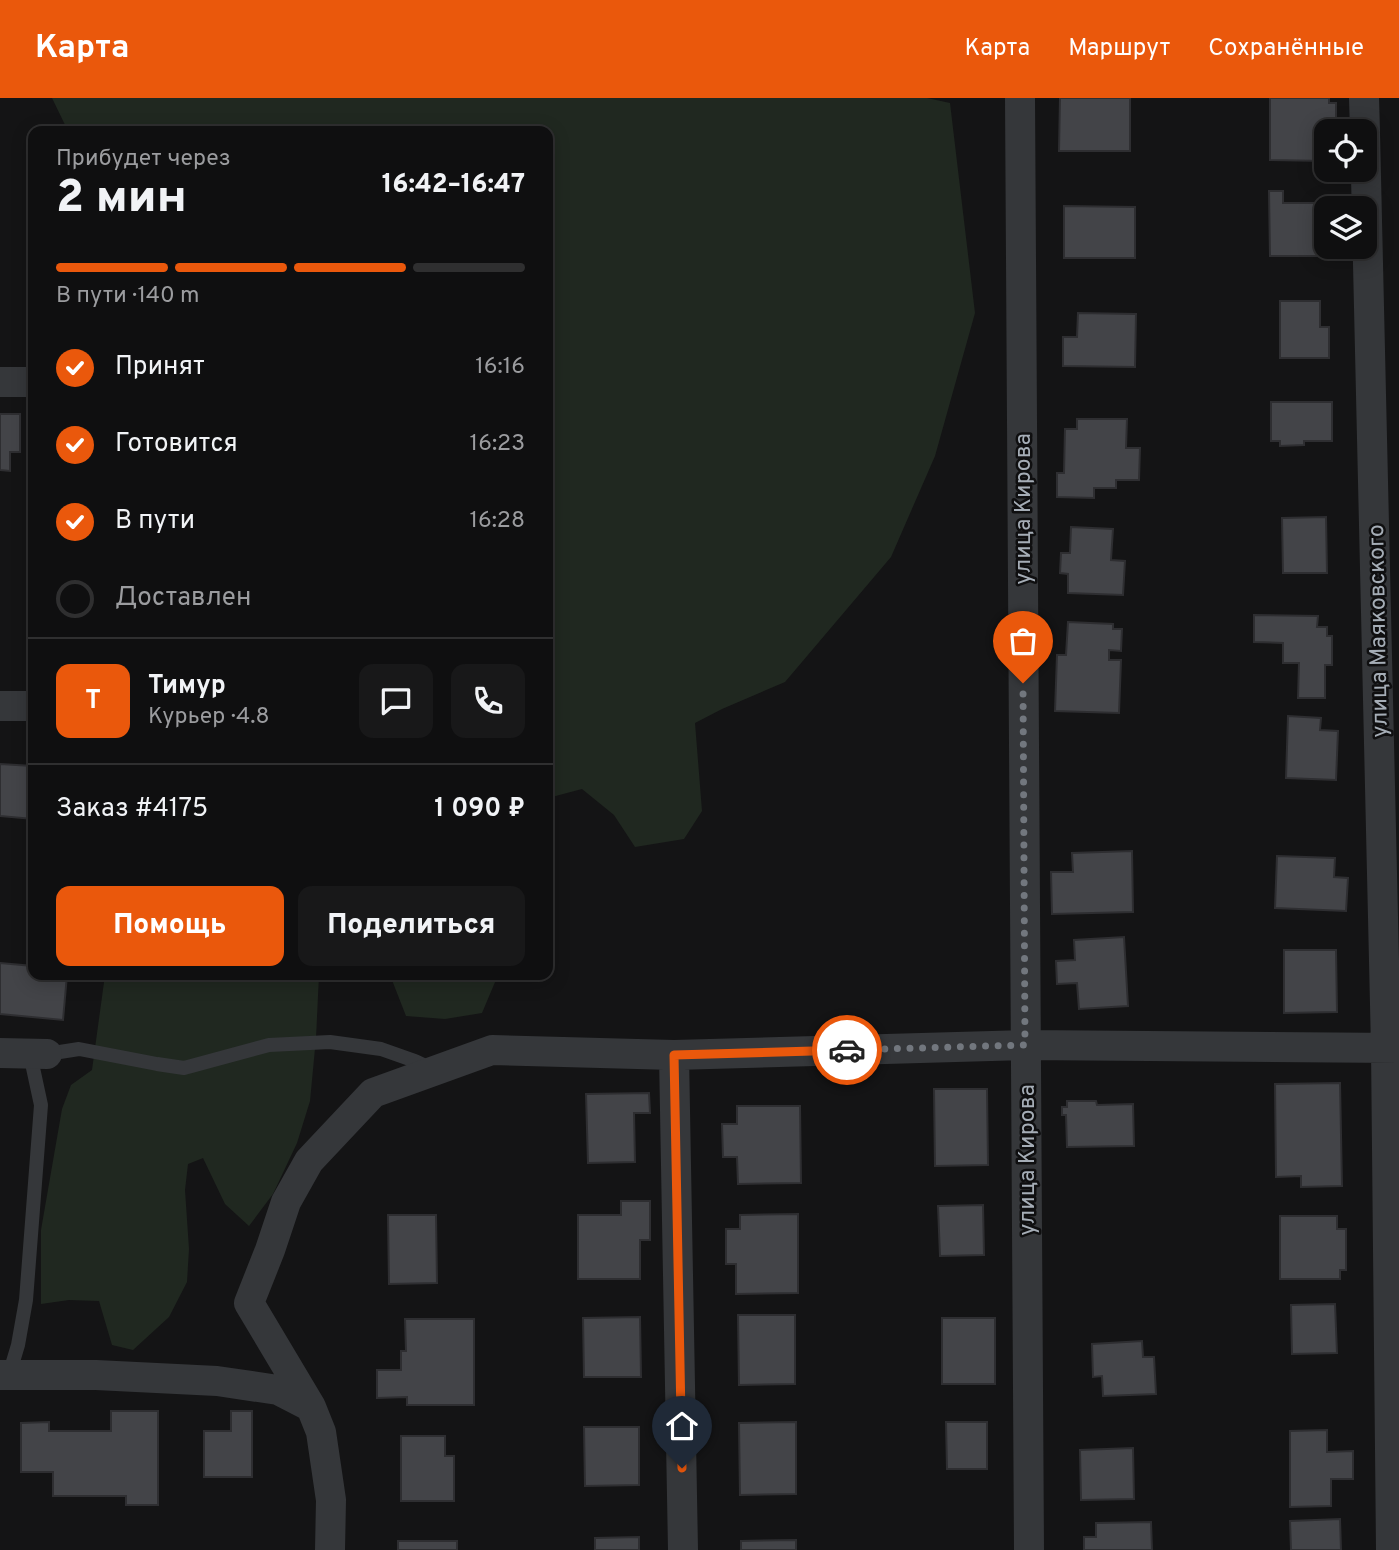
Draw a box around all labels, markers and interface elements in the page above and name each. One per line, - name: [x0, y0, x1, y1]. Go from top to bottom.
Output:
- text: Карта: [35, 28, 129, 70]
- text: Карта: [964, 34, 1030, 64]
- text: Маршрут: [1068, 34, 1170, 64]
- text: Сохранённые: [1208, 34, 1364, 64]
- map controls: [1314, 119, 1377, 259]
- button: locate: [1314, 119, 1377, 182]
- text: Прибудет через: [56, 145, 231, 174]
- text: 16:42–16:47: [382, 169, 525, 202]
- text: 2 мин: [56, 170, 187, 229]
- button: layers: [1314, 196, 1377, 259]
- text: В пути · 140 m: [56, 282, 200, 311]
- icon: check: [56, 349, 94, 387]
- text: Принят: [115, 351, 205, 384]
- text: 16:16: [475, 353, 525, 382]
- icon: check: [56, 426, 94, 464]
- text: Готовится: [115, 428, 238, 461]
- text: 16:23: [470, 430, 525, 459]
- street label: улица Кирова: [1010, 433, 1039, 585]
- icon: check: [56, 503, 94, 541]
- text: В пути: [115, 505, 195, 538]
- text: 16:28: [469, 507, 525, 536]
- street label: улица Маяковского: [1363, 524, 1396, 738]
- text: Доставлен: [115, 582, 251, 615]
- pin: [993, 611, 1053, 683]
- icon: bag: [1004, 622, 1042, 660]
- button: chat: [359, 664, 433, 738]
- button: phone: [451, 664, 525, 738]
- text: Тимур: [148, 670, 226, 703]
- text: Т: [85, 685, 101, 718]
- text: Курьер · 4.8: [148, 703, 270, 732]
- text: Заказ #4175: [56, 793, 208, 826]
- text: 1 090 ₽: [434, 793, 525, 826]
- button: Помощь: [56, 886, 284, 966]
- button: Поделиться: [298, 886, 525, 966]
- courier: [812, 1015, 882, 1085]
- icon: car: [828, 1031, 866, 1069]
- street label: улица Кирова: [1014, 1084, 1043, 1236]
- pin: [652, 1396, 712, 1468]
- icon: home: [663, 1407, 701, 1445]

